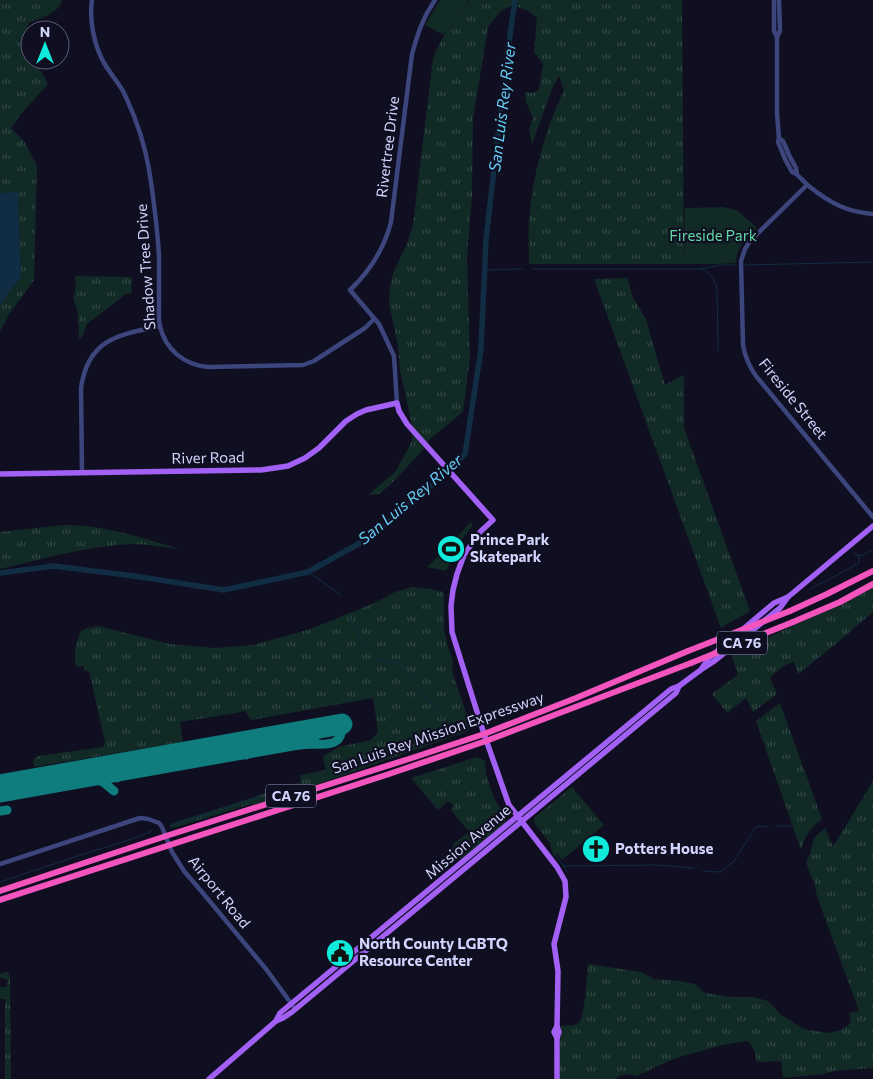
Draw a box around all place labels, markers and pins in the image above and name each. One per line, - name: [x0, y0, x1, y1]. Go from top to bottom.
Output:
- place label: Prince Park Skatepark: [470, 530, 550, 565]
- sports icon: Prince Park Skatepark: [436, 534, 466, 564]
- church icon: Potters House: [581, 834, 611, 864]
- place label: Potters House: [615, 839, 714, 857]
- place label: North County LGBTQ Resource Center: [359, 934, 508, 969]
- public building icon: North County LGBTQ Resource Center: [325, 938, 355, 968]

